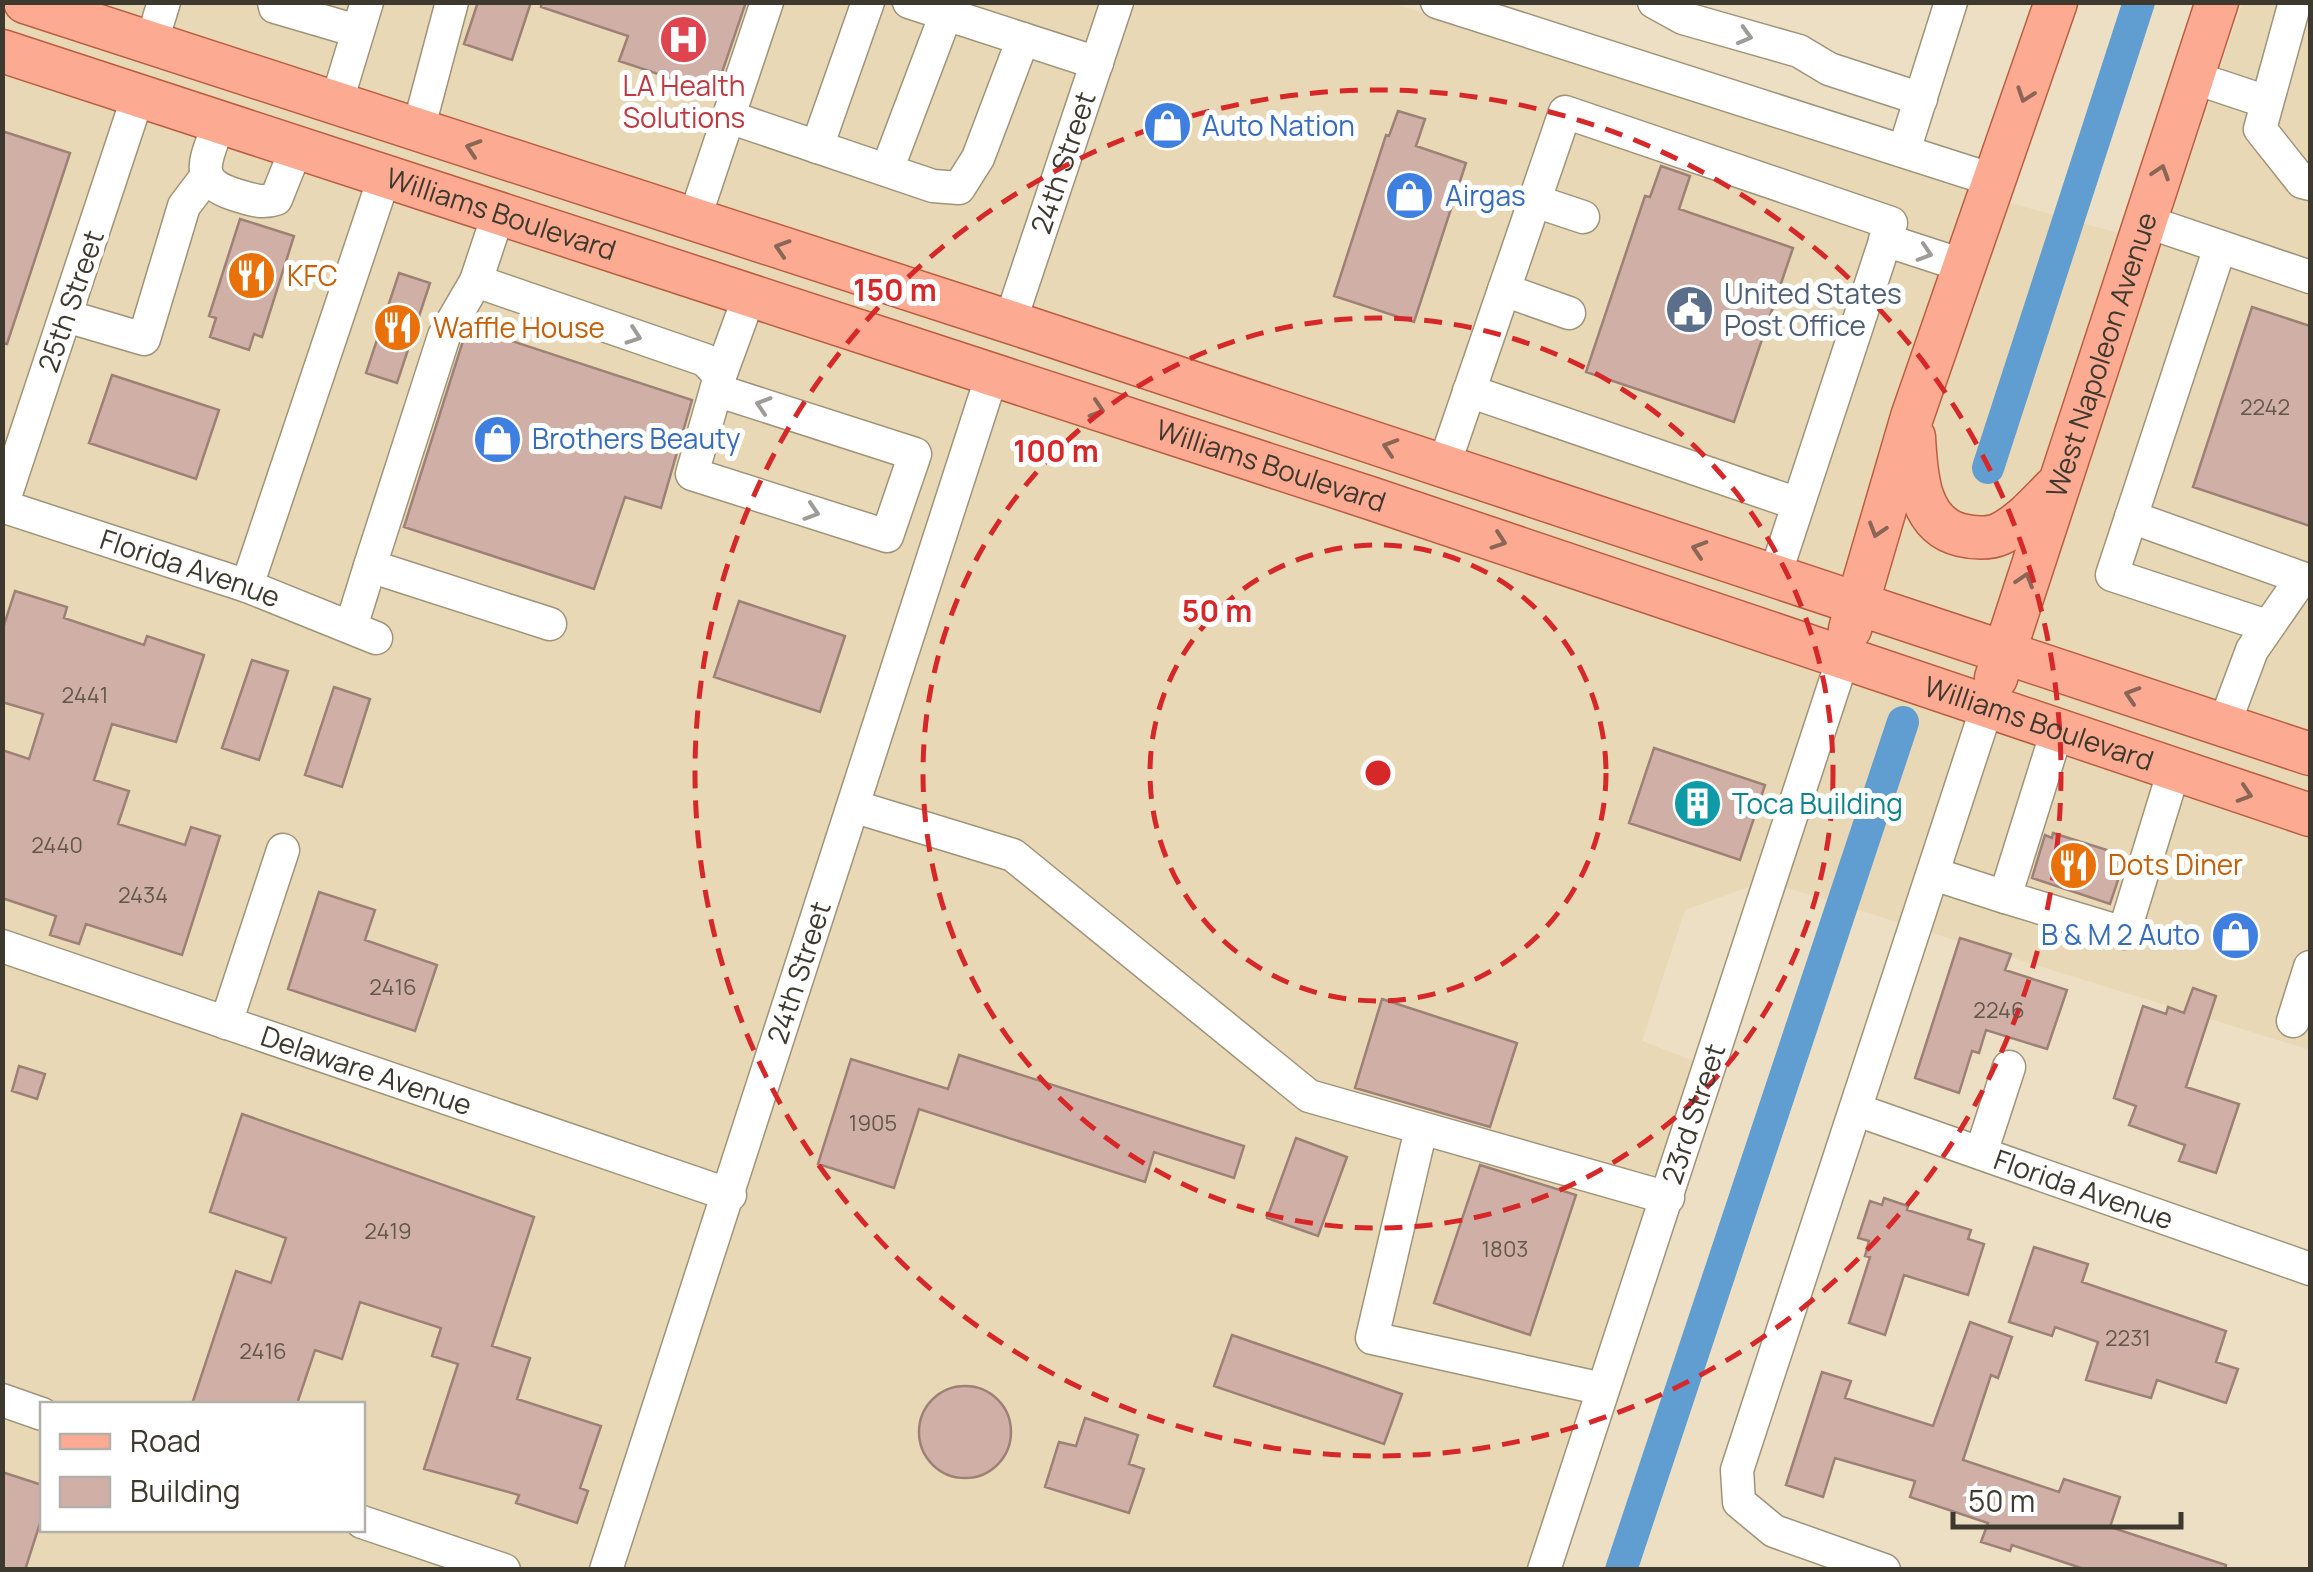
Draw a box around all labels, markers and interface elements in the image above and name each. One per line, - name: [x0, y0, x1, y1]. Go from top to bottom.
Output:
- hospital icon: LA Health Solutions: [658, 13, 710, 65]
- one-way arrow: [1736, 24, 1753, 45]
- place label: LA Health Solutions: [623, 66, 745, 136]
- one-way arrow: [2016, 85, 2036, 102]
- street label: 24th Street: [1021, 86, 1104, 238]
- shop icon: Auto Nation: [1141, 100, 1193, 152]
- place label: Auto Nation: [1202, 106, 1355, 144]
- one-way arrow: [465, 140, 482, 160]
- street label: Williams Boulevard: [382, 158, 621, 268]
- one-way arrow: [2149, 165, 2169, 182]
- shop icon: Airgas: [1384, 170, 1436, 222]
- place label: Airgas: [1445, 176, 1526, 214]
- street label: West Napoleon Avenue: [2036, 207, 2165, 502]
- street label: 25th Street: [28, 225, 112, 377]
- one-way arrow: [774, 239, 791, 260]
- one-way arrow: [1916, 242, 1933, 262]
- restaurant icon: KFC: [226, 250, 278, 302]
- place label: KFC: [287, 256, 338, 294]
- text: 150 m: [853, 269, 937, 310]
- place label: United States Post Office: [1724, 274, 1902, 344]
- public building icon: United States Post Office: [1663, 284, 1715, 336]
- restaurant icon: Waffle House: [372, 302, 424, 354]
- place label: Waffle House: [433, 308, 605, 346]
- one-way arrow: [625, 324, 642, 344]
- house number: 2242: [2240, 392, 2290, 422]
- one-way arrow: [755, 397, 772, 417]
- one-way arrow: [1087, 398, 1104, 418]
- street label: Williams Boulevard: [1152, 409, 1391, 520]
- shop icon: Brothers Beauty: [471, 413, 523, 465]
- place label: Brothers Beauty: [532, 419, 741, 457]
- text: 100 m: [1013, 430, 1099, 471]
- one-way arrow: [1383, 439, 1400, 459]
- one-way arrow: [803, 501, 820, 521]
- street label: Florida Avenue: [96, 519, 286, 615]
- one-way arrow: [1869, 521, 1889, 538]
- one-way arrow: [1489, 530, 1506, 550]
- one-way arrow: [1691, 541, 1708, 561]
- one-way arrow: [2013, 573, 2034, 590]
- text: 50 m: [1182, 590, 1252, 631]
- street label: Williams Boulevard: [1920, 666, 2159, 779]
- house number: 2441: [62, 680, 108, 710]
- one-way arrow: [2124, 686, 2141, 706]
- centre of rings: [1360, 755, 1396, 791]
- building icon: Toca Building: [1671, 778, 1723, 830]
- one-way arrow: [2236, 782, 2253, 802]
- place label: Toca Building: [1732, 784, 1903, 822]
- house number: 2440: [31, 830, 83, 860]
- restaurant icon: Dots Diner: [2047, 839, 2099, 891]
- place label: Dots Diner: [2108, 845, 2243, 883]
- house number: 2434: [118, 880, 168, 910]
- street label: 24th Street: [757, 896, 839, 1048]
- shop icon: B & M 2 Auto: [2209, 909, 2261, 961]
- place label: B & M 2 Auto: [2041, 915, 2200, 953]
- house number: 2416: [369, 972, 417, 1002]
- house number: 2246: [1973, 995, 2025, 1025]
- street label: Delaware Avenue: [256, 1016, 477, 1123]
- street label: 23rd Street: [1652, 1038, 1733, 1189]
- house number: 1905: [849, 1108, 897, 1138]
- street label: Florida Avenue: [1989, 1140, 2179, 1238]
- house number: 2419: [364, 1216, 412, 1246]
- house number: 1803: [1482, 1234, 1528, 1264]
- house number: 2231: [2105, 1323, 2151, 1353]
- house number: 2416: [239, 1336, 287, 1366]
- legend: [40, 1402, 365, 1532]
- text: Road: [130, 1420, 201, 1461]
- scale bar: [1953, 1467, 2180, 1529]
- text: Building: [130, 1470, 241, 1511]
- text: 50 m: [1968, 1480, 2035, 1521]

